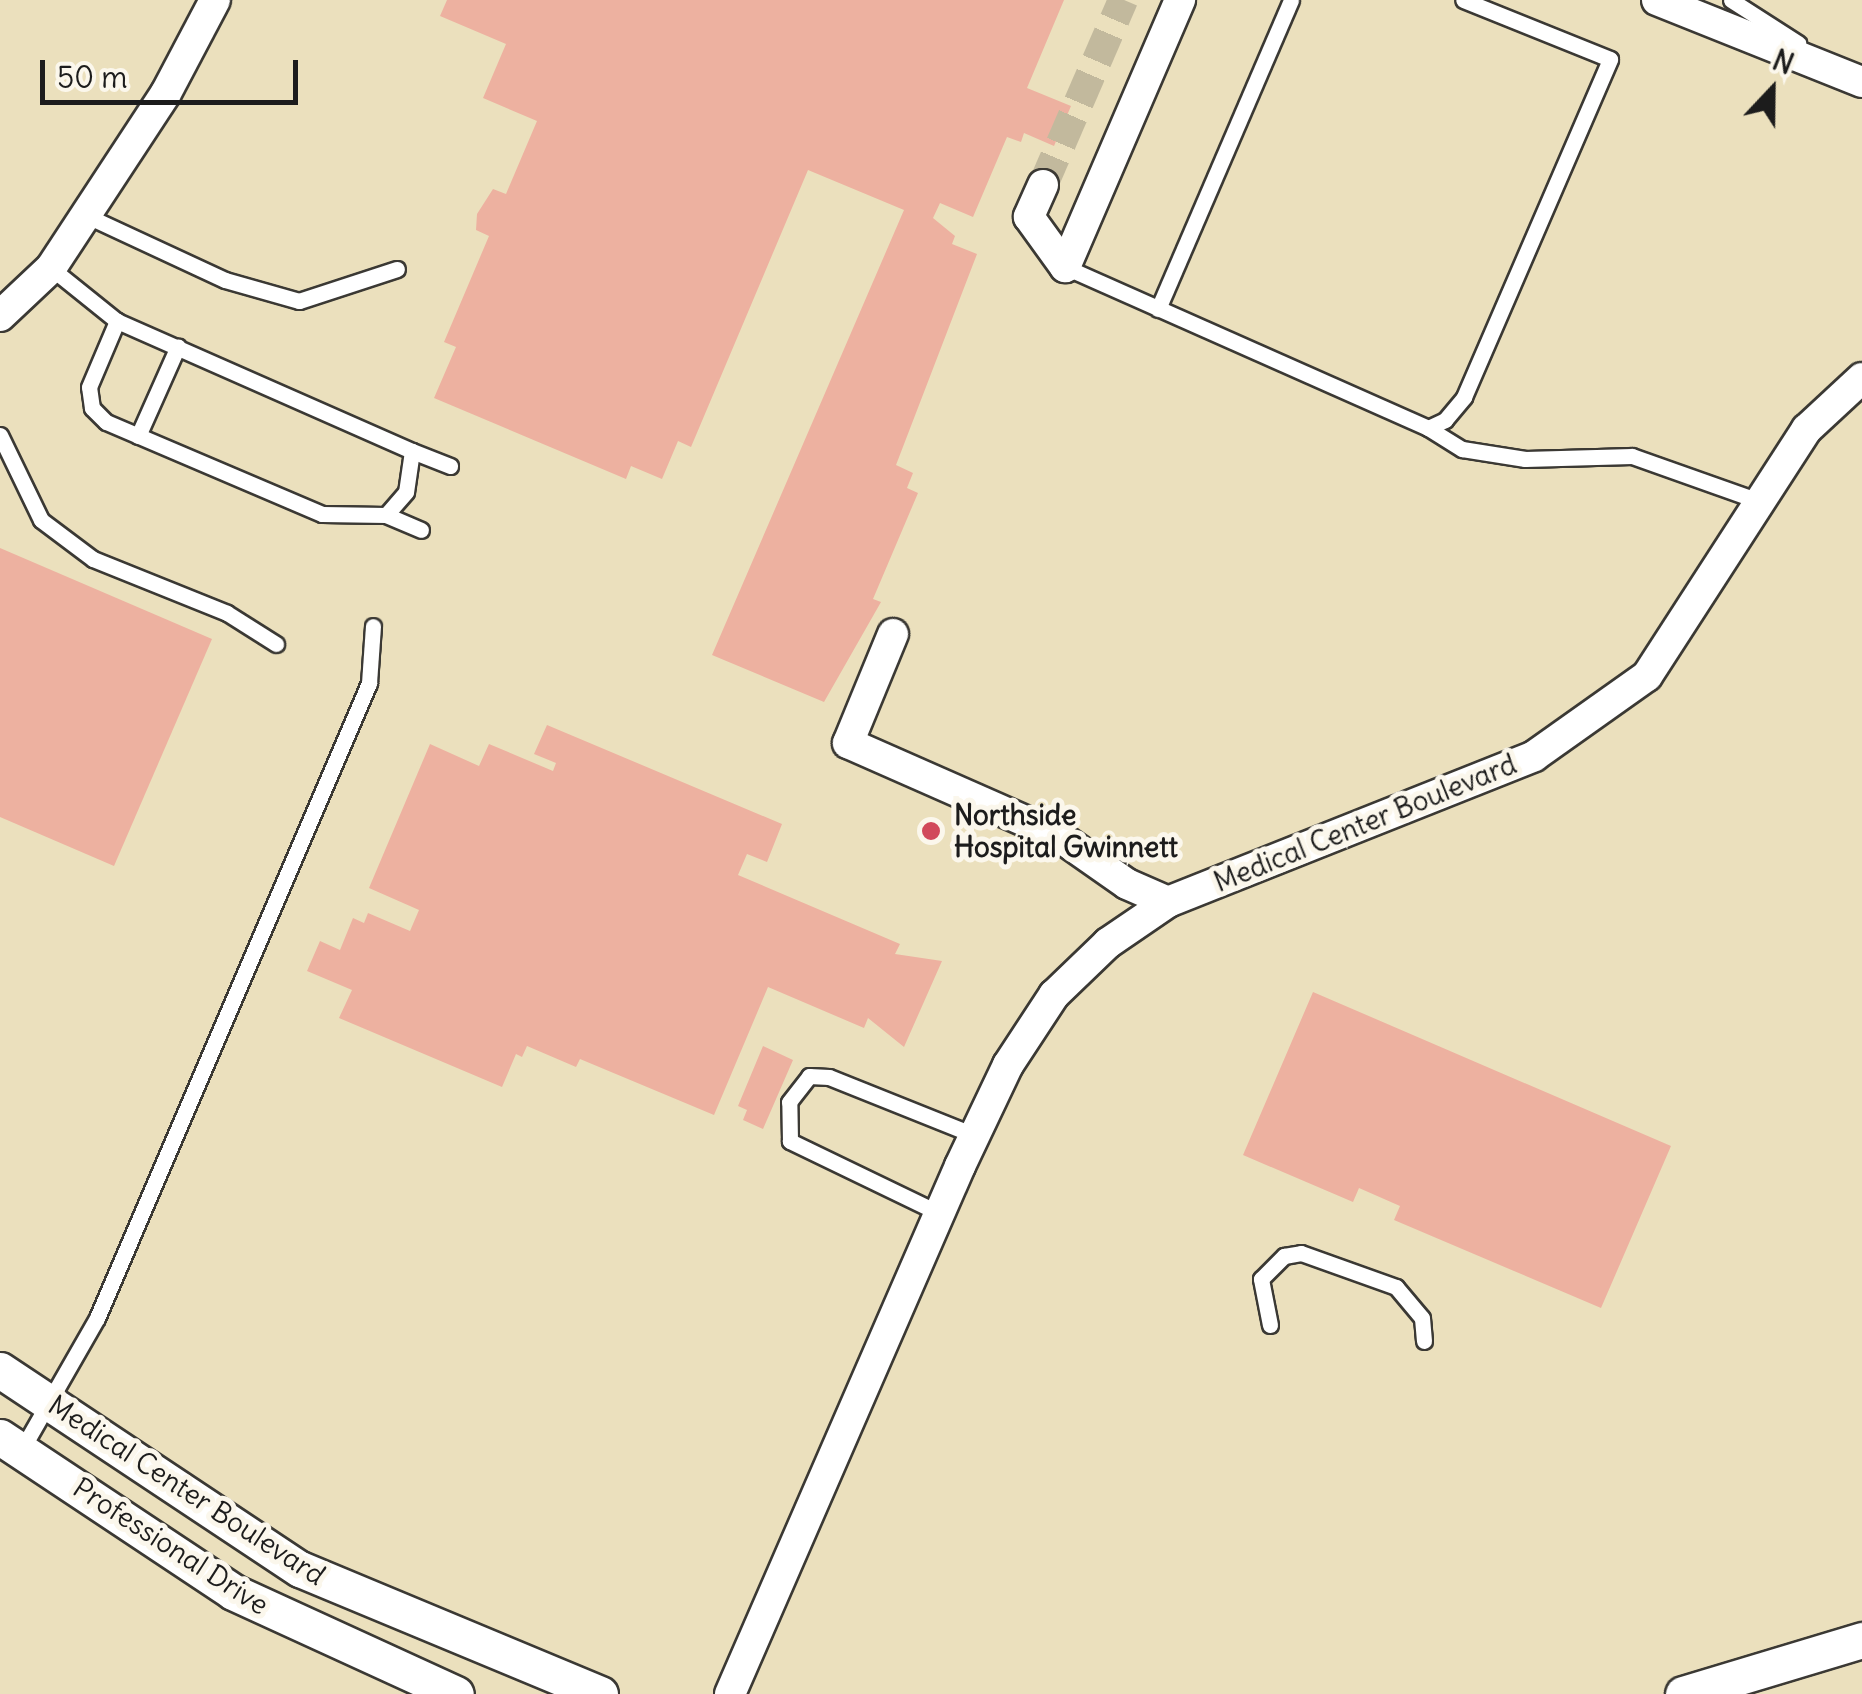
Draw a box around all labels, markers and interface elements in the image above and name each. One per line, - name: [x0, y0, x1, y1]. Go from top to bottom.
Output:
- scale bar: [45, 40, 302, 102]
- north arrow: [1722, 40, 1822, 140]
- text: N: [1768, 42, 1799, 82]
- text: 50 m: [57, 58, 127, 96]
- street label: Medical Center Boulevard: [1209, 747, 1521, 899]
- place label: Northside Hospital Gwinnett: [954, 798, 1178, 864]
- marker: Northside Hospital Gwinnett: [918, 818, 944, 844]
- street label: Medical Center Boulevard: [42, 1388, 332, 1592]
- street label: Professional Drive: [67, 1470, 275, 1622]

